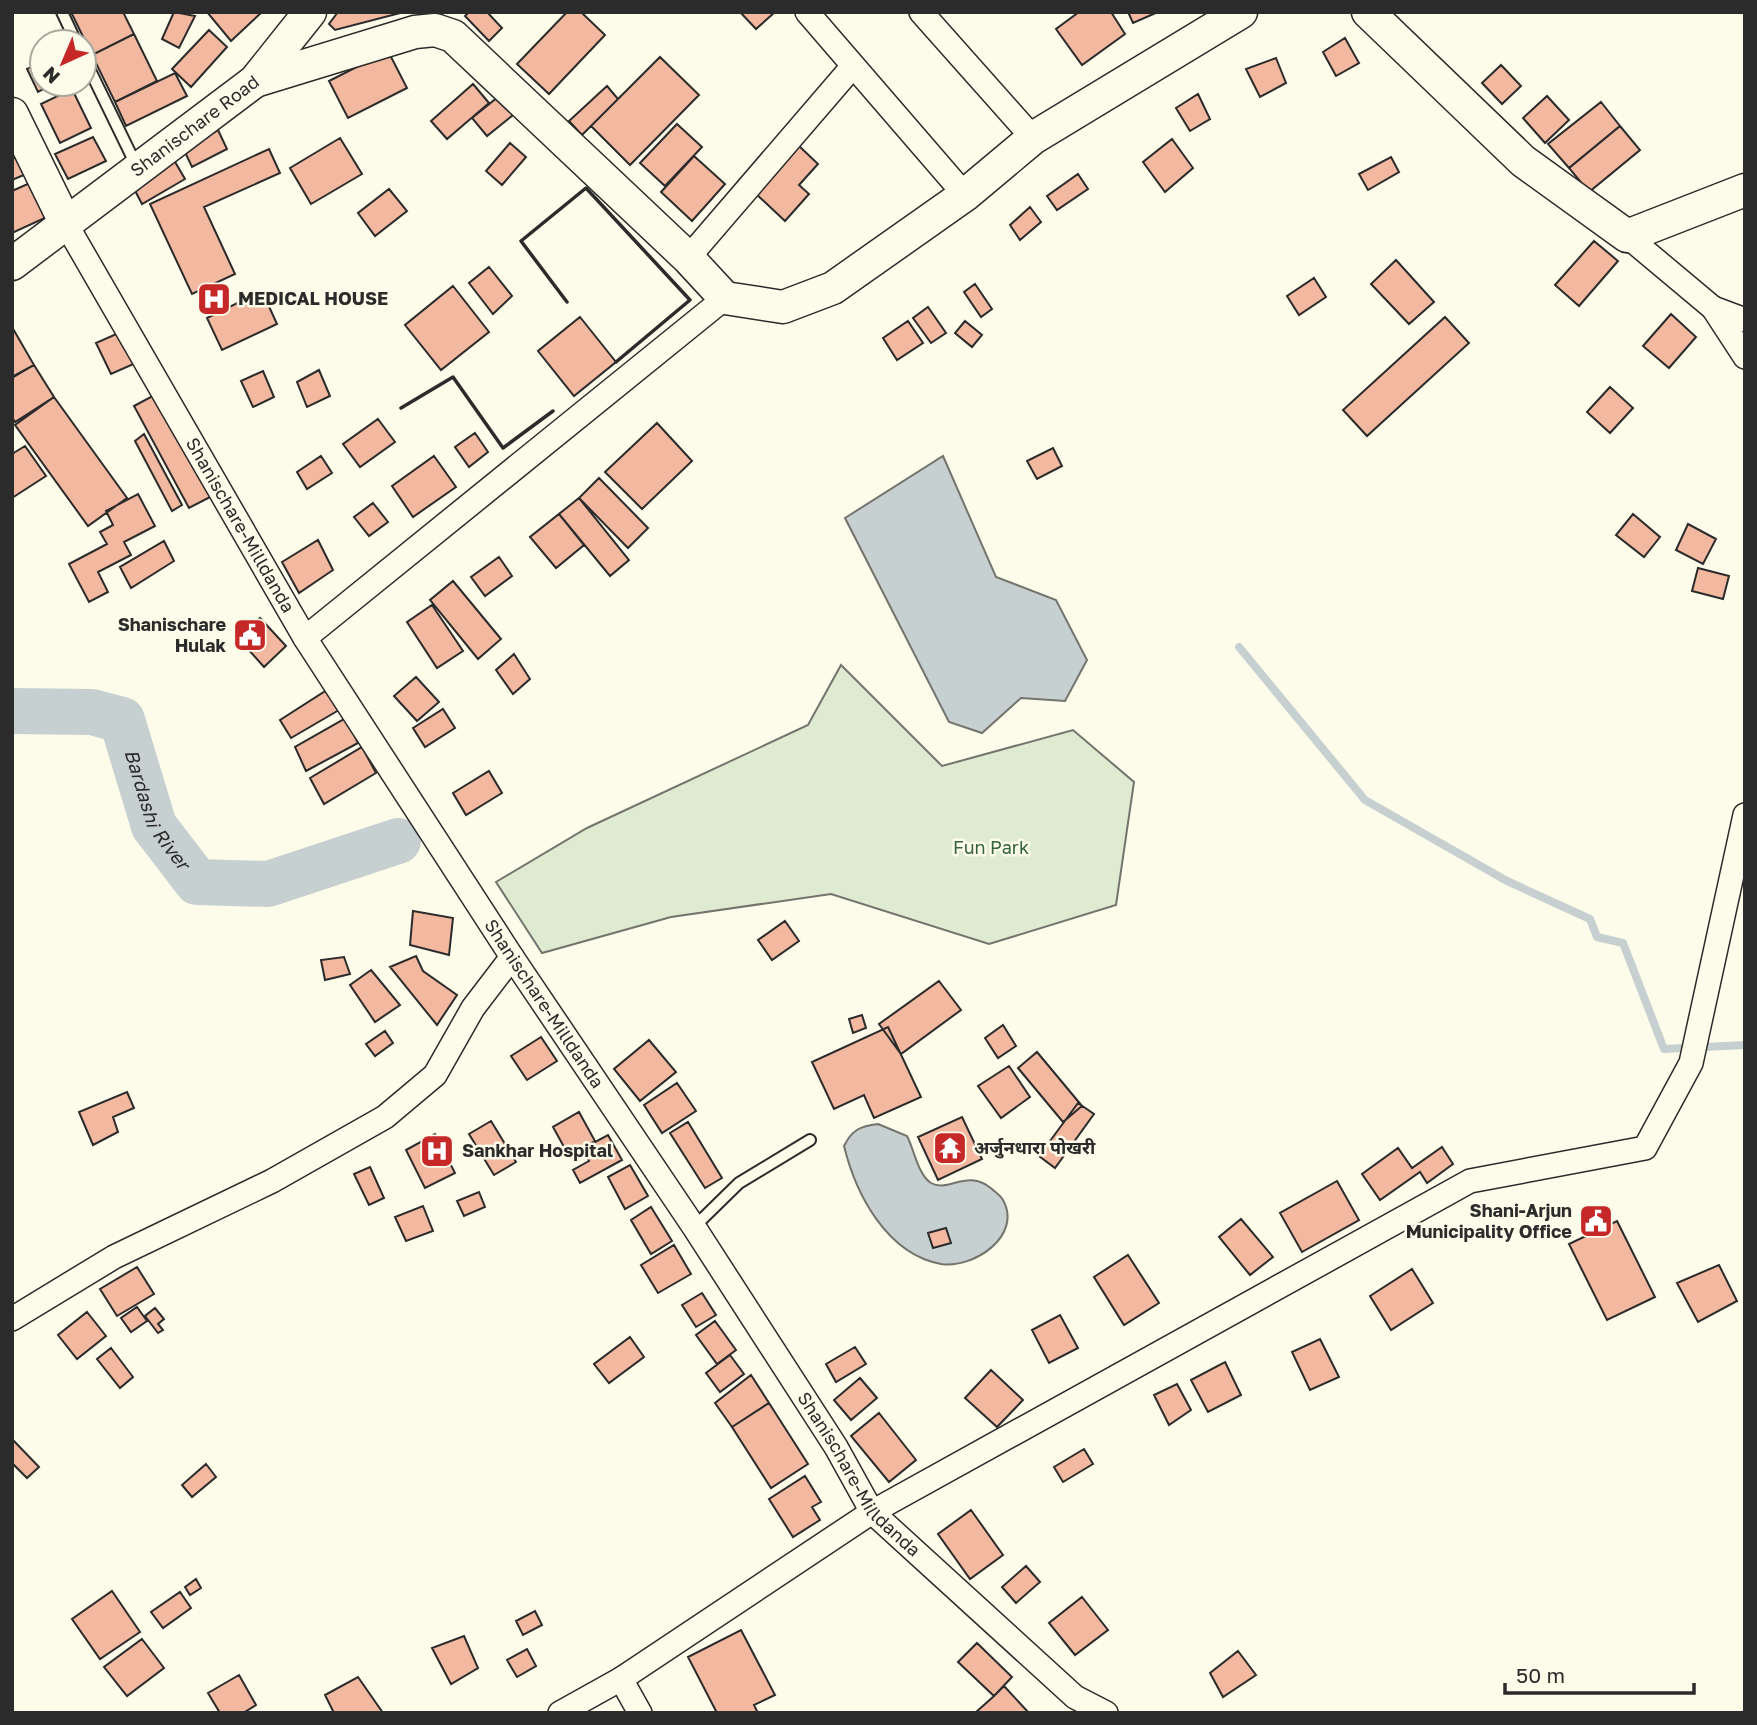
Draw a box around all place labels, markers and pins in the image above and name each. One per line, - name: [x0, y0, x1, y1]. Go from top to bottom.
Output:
- hospital icon: MEDICAL HOUSE: [195, 280, 233, 318]
- place label: MEDICAL HOUSE: [238, 287, 388, 309]
- place label: Shanischare Hulak: [118, 613, 227, 656]
- public building icon: Shanischare Hulak: [231, 616, 269, 654]
- temple icon: अर्जुनधारा पोखरी: [931, 1129, 969, 1167]
- hospital icon: Sankhar Hospital: [418, 1132, 456, 1170]
- place label: अर्जुनधारा पोखरी: [974, 1136, 1096, 1159]
- place label: Sankhar Hospital: [462, 1139, 613, 1161]
- place label: Shani-Arjun Municipality Office: [1406, 1199, 1572, 1242]
- public building icon: Shani-Arjun Municipality Office: [1577, 1202, 1615, 1240]

